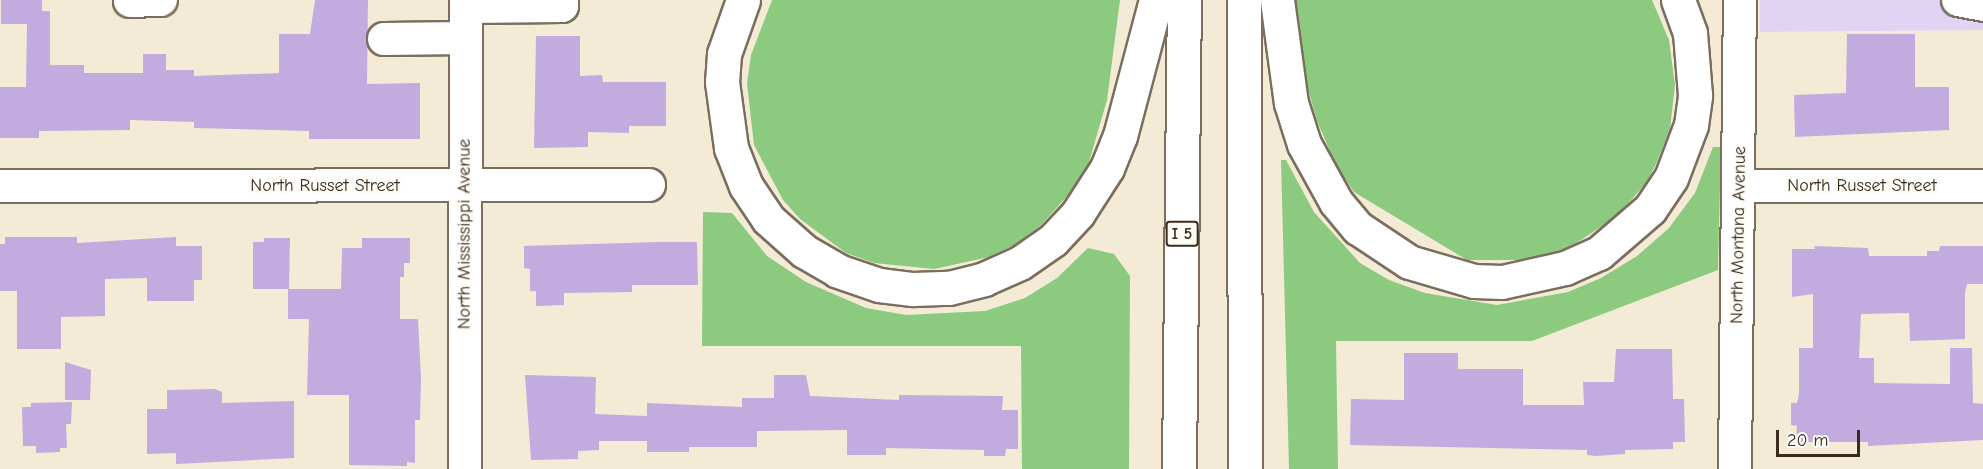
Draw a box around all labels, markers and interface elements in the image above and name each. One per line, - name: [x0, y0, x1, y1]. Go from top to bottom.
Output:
- street label: North Mississippi Avenue: [454, 139, 476, 329]
- street label: North Montana Avenue: [1727, 146, 1751, 324]
- street label: North Russet Street: [250, 175, 400, 197]
- street label: North Russet Street: [1787, 175, 1937, 197]
- road number: I 5: [1166, 221, 1198, 247]
- scale bar: [1779, 418, 1863, 456]
- text: 20 m: [1787, 430, 1828, 451]

